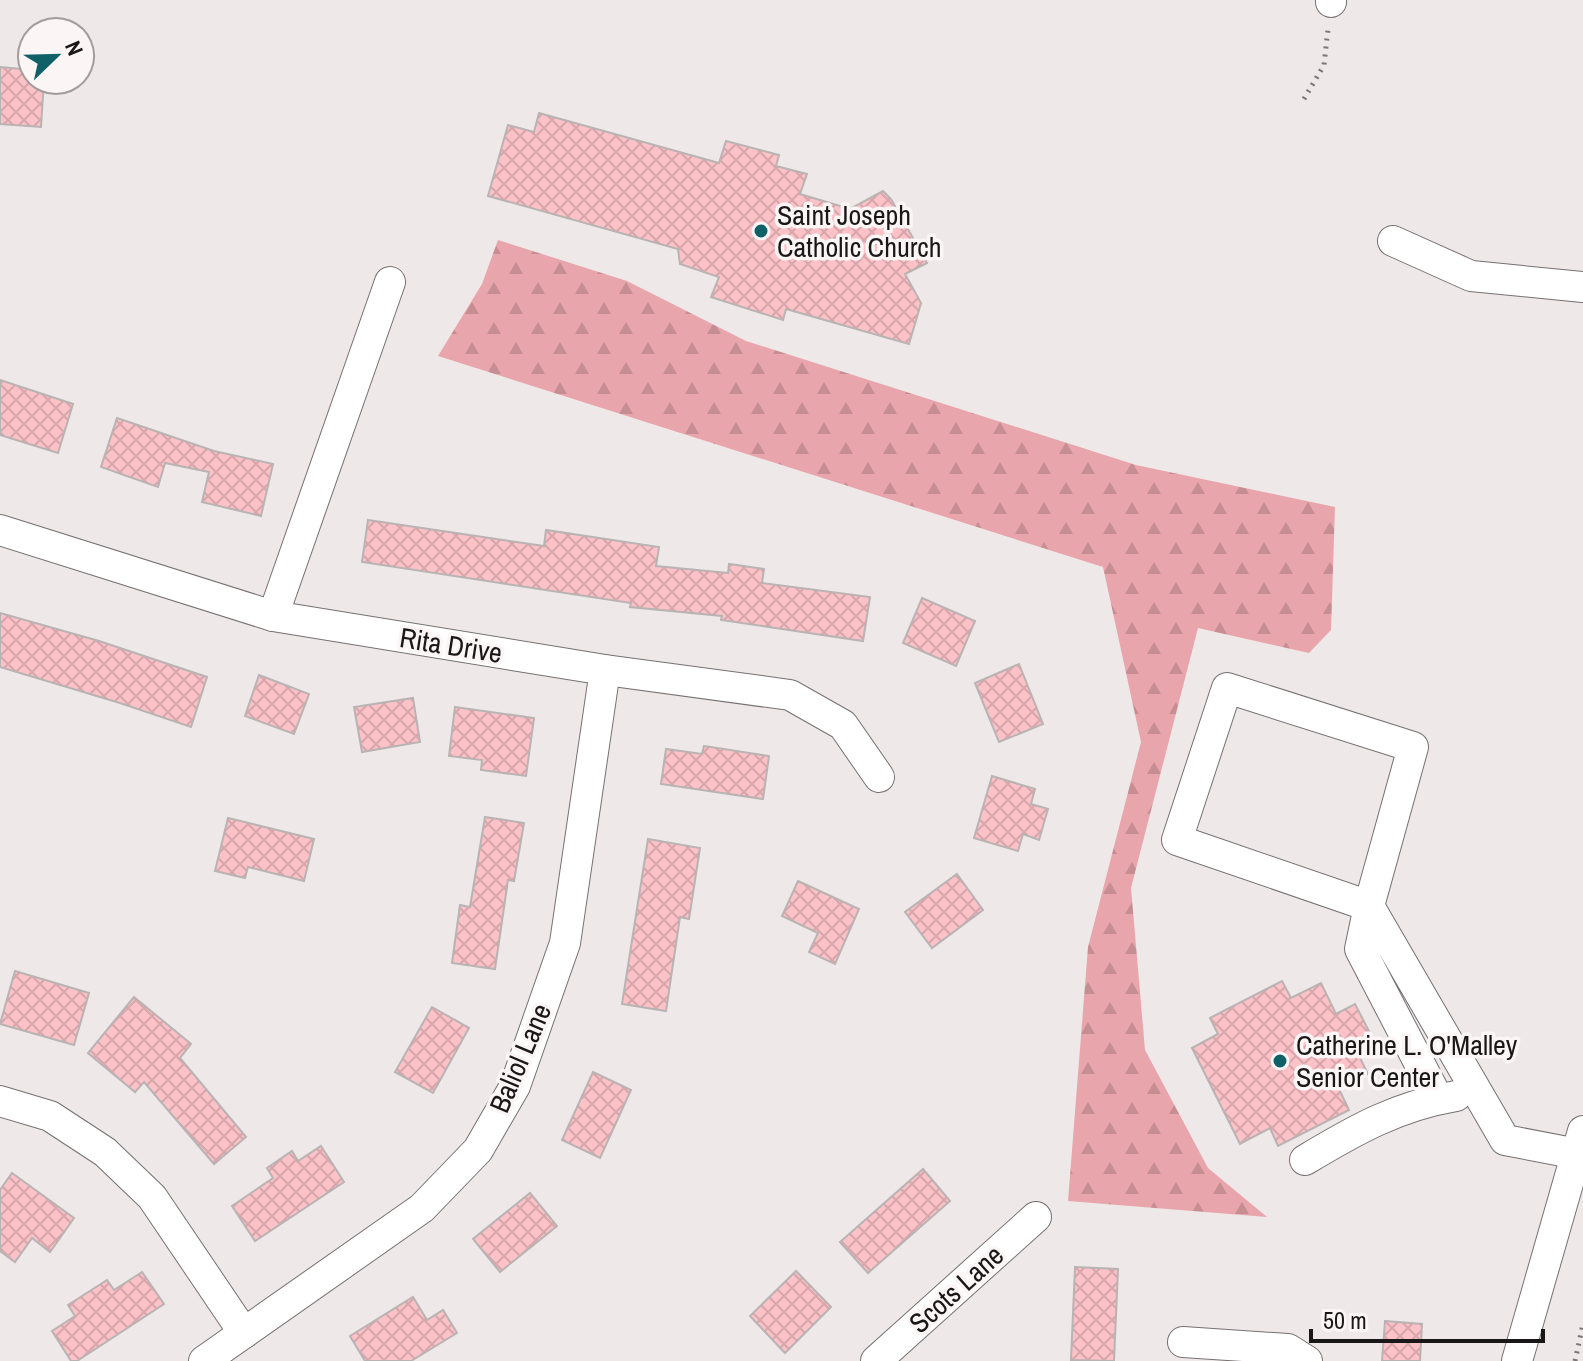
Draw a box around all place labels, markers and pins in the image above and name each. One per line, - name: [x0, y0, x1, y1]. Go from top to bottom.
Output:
- place label: Saint Joseph Catholic Church: [777, 196, 942, 266]
- marker: Saint Joseph Catholic Church: [752, 222, 770, 240]
- place label: Catherine L. O'Malley Senior Center: [1296, 1026, 1518, 1096]
- marker: Catherine L. O'Malley Senior Center: [1271, 1052, 1289, 1070]

